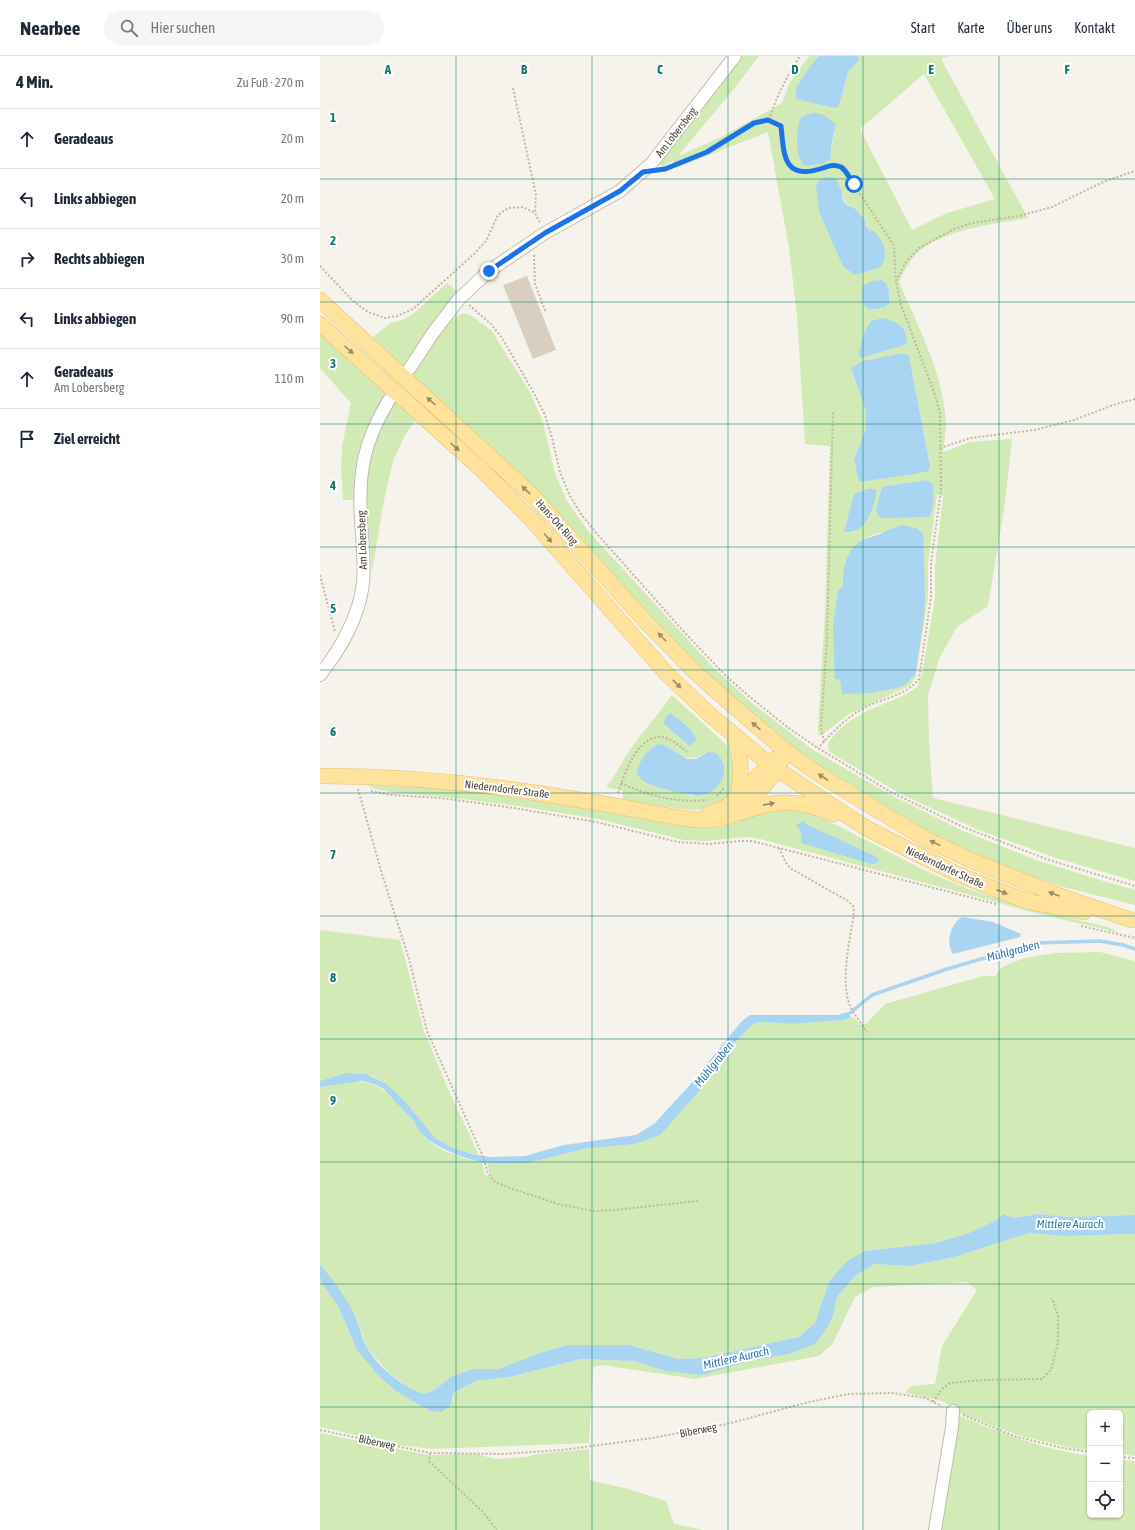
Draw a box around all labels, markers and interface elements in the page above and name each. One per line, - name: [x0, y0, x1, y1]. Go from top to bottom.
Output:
- search box: [104, 10, 384, 46]
- text: Nearbee: [20, 17, 80, 39]
- icon: search: [118, 17, 140, 39]
- text: Hier suchen: [150, 19, 215, 36]
- text: Start: [911, 20, 935, 36]
- text: Karte: [957, 20, 985, 36]
- text: Über uns: [1007, 20, 1052, 36]
- text: Kontakt: [1074, 20, 1115, 36]
- text: A: [384, 62, 392, 77]
- text: B: [521, 62, 528, 77]
- text: C: [657, 62, 663, 77]
- text: D: [791, 62, 799, 77]
- text: E: [928, 62, 934, 77]
- text: F: [1064, 62, 1070, 77]
- text: 4 Min.: [16, 72, 53, 92]
- text: Zu Fuß · 270 m: [237, 75, 304, 90]
- street label: Am Lobersberg: [653, 105, 699, 159]
- text: 1: [330, 110, 336, 125]
- icon: ahead: [16, 128, 38, 150]
- text: Geradeaus: [54, 130, 113, 147]
- text: 20 m: [281, 131, 304, 146]
- route start: [845, 175, 863, 193]
- icon: left: [16, 188, 38, 210]
- text: Links abbiegen: [54, 190, 136, 207]
- text: 20 m: [281, 191, 304, 206]
- text: 2: [330, 233, 336, 248]
- icon: right: [16, 248, 38, 270]
- text: Rechts abbiegen: [54, 250, 144, 267]
- text: 30 m: [281, 251, 304, 266]
- route end: [480, 262, 498, 280]
- icon: left: [16, 308, 38, 330]
- text: Links abbiegen: [54, 310, 136, 327]
- text: 90 m: [281, 311, 304, 326]
- one-way arrow: [344, 345, 354, 355]
- text: 3: [330, 356, 336, 371]
- text: Geradeaus: [54, 363, 113, 380]
- icon: ahead: [16, 368, 38, 390]
- text: 110 m: [275, 371, 304, 386]
- text: Am Lobersberg: [54, 380, 124, 395]
- one-way arrow: [426, 396, 436, 406]
- icon: arrive: [16, 428, 38, 450]
- text: Ziel erreicht: [54, 430, 120, 447]
- one-way arrow: [450, 442, 461, 451]
- text: 4: [329, 478, 336, 493]
- one-way arrow: [521, 485, 532, 494]
- street label: Hans-Ort-Ring: [533, 497, 581, 547]
- street label: Am Lobersberg: [355, 510, 369, 570]
- one-way arrow: [543, 533, 552, 543]
- text: 5: [330, 601, 336, 616]
- one-way arrow: [657, 632, 666, 642]
- one-way arrow: [672, 679, 682, 689]
- one-way arrow: [751, 722, 761, 731]
- text: 6: [330, 724, 336, 739]
- one-way arrow: [817, 773, 829, 780]
- street label: Niederndorfer Straße: [464, 778, 550, 800]
- one-way arrow: [762, 800, 775, 806]
- one-way arrow: [929, 840, 941, 846]
- street label: Niederndorfer Straße: [904, 844, 986, 890]
- text: 7: [330, 847, 336, 862]
- one-way arrow: [997, 890, 1009, 896]
- one-way arrow: [1048, 891, 1060, 897]
- water label: Mühlgraben: [985, 937, 1041, 965]
- text: 8: [330, 970, 336, 985]
- water label: Mühlgraben: [692, 1038, 737, 1089]
- text: 9: [330, 1093, 336, 1108]
- water label: Mittlere Aurach: [1036, 1217, 1104, 1231]
- water label: Mittlere Aurach: [702, 1344, 770, 1372]
- map controls: [1087, 1410, 1123, 1518]
- button: +: [1087, 1410, 1123, 1446]
- street label: Biberweg: [679, 1420, 718, 1439]
- street label: Biberweg: [357, 1432, 397, 1452]
- button: −: [1087, 1446, 1123, 1482]
- button: locate: [1087, 1482, 1123, 1518]

